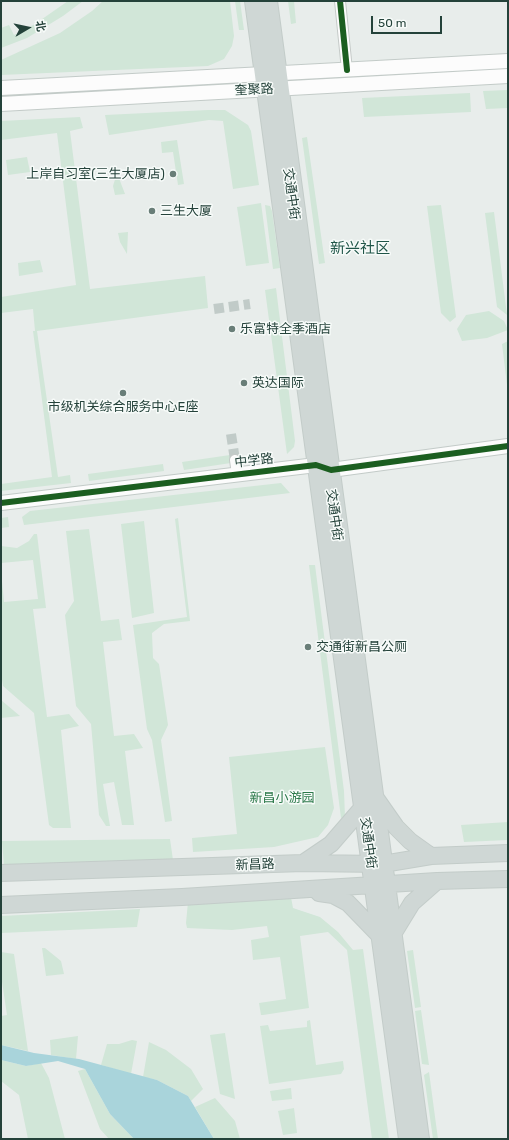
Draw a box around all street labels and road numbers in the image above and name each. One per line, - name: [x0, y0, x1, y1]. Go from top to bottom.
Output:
- street label: 奎聚路: [234, 81, 274, 99]
- street label: 交通中街: [280, 167, 302, 221]
- street label: 中学路: [234, 451, 274, 471]
- street label: 交通中街: [323, 488, 345, 542]
- street label: 交通中街: [357, 816, 379, 870]
- street label: 新昌路: [235, 857, 275, 873]

